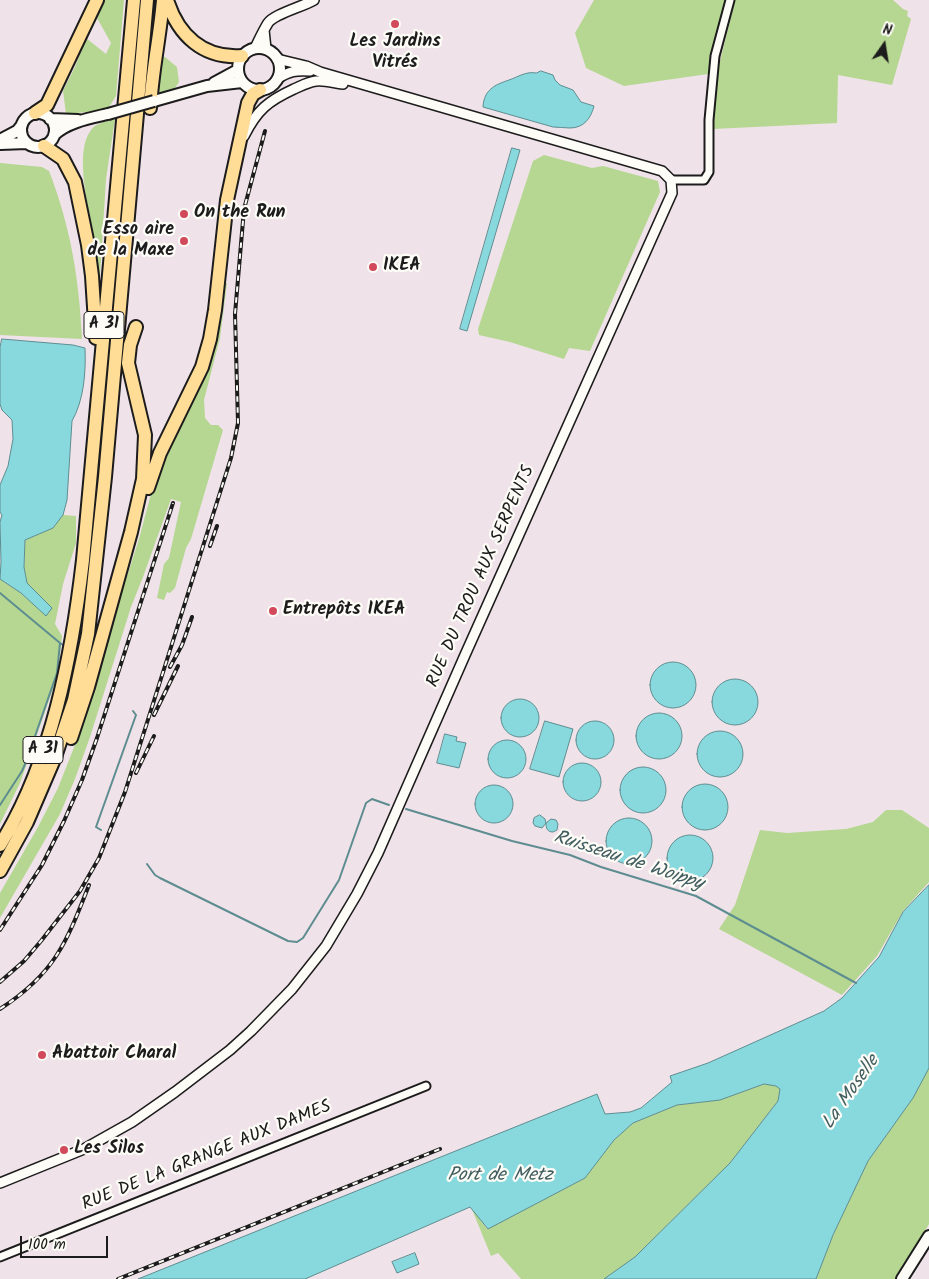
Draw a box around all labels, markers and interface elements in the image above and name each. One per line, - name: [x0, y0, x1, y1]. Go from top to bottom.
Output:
- marker: Les Jardins Vitrés: [389, 18, 401, 30]
- text: N: [881, 19, 894, 42]
- north arrow: [859, 20, 909, 70]
- place label: Les Jardins Vitrés: [349, 32, 441, 74]
- place label: On the Run: [194, 203, 286, 225]
- marker: On the Run: [178, 208, 190, 220]
- place label: Esso aire de la Maxe: [88, 220, 174, 262]
- marker: Esso aire de la Maxe: [178, 235, 190, 247]
- place label: IKEA: [383, 256, 421, 278]
- marker: IKEA: [367, 261, 379, 273]
- road number: A 31: [84, 312, 124, 338]
- street label: RUE DU TROU AUX SERPENTS: [423, 463, 541, 691]
- place label: Entrepôts IKEA: [283, 600, 405, 622]
- marker: Entrepôts IKEA: [267, 605, 279, 617]
- road number: A 31: [23, 736, 63, 764]
- water label: Ruisseau de Woippy: [550, 827, 706, 897]
- place label: Abattoir Charal: [52, 1044, 176, 1066]
- marker: Abattoir Charal: [36, 1049, 48, 1061]
- water label: La Moselle: [818, 1052, 886, 1134]
- street label: RUE DE LA GRANGE AUX DAMES: [79, 1097, 335, 1217]
- place label: Les Silos: [74, 1139, 144, 1161]
- marker: Les Silos: [58, 1144, 70, 1156]
- water label: Port de Metz: [447, 1166, 553, 1188]
- scale bar: [22, 1226, 110, 1258]
- text: 100 m: [28, 1233, 66, 1257]

